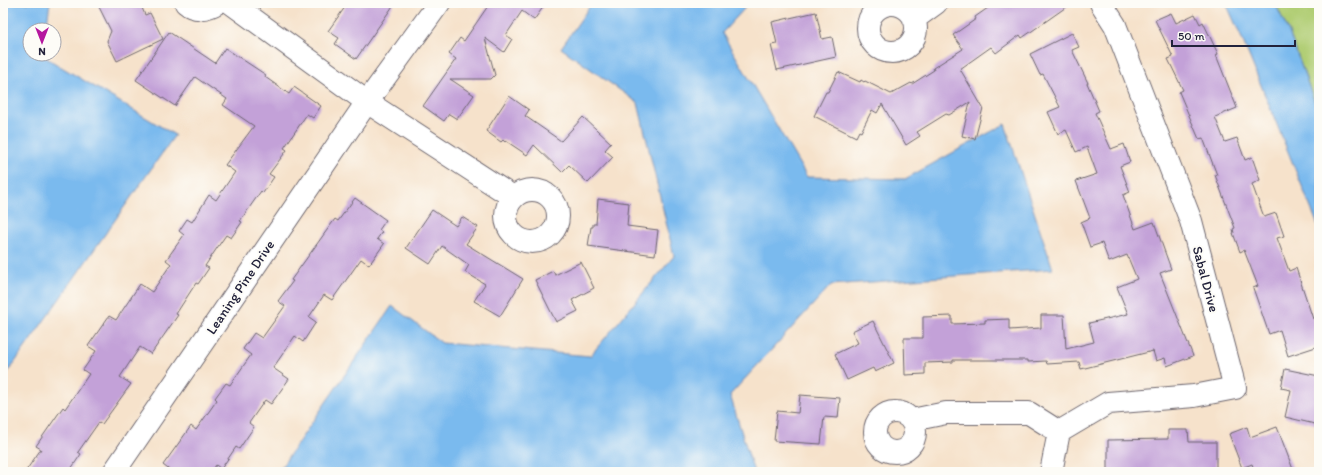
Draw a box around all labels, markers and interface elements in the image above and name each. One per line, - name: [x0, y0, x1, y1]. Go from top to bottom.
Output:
- north arrow: [22, 22, 62, 62]
- scale bar: [1172, 22, 1295, 48]
- text: 50 m: [1178, 29, 1204, 43]
- text: N: [38, 45, 46, 58]
- street label: Leaning Pine Drive: [203, 237, 278, 338]
- street label: Sabal Drive: [1189, 244, 1223, 314]

